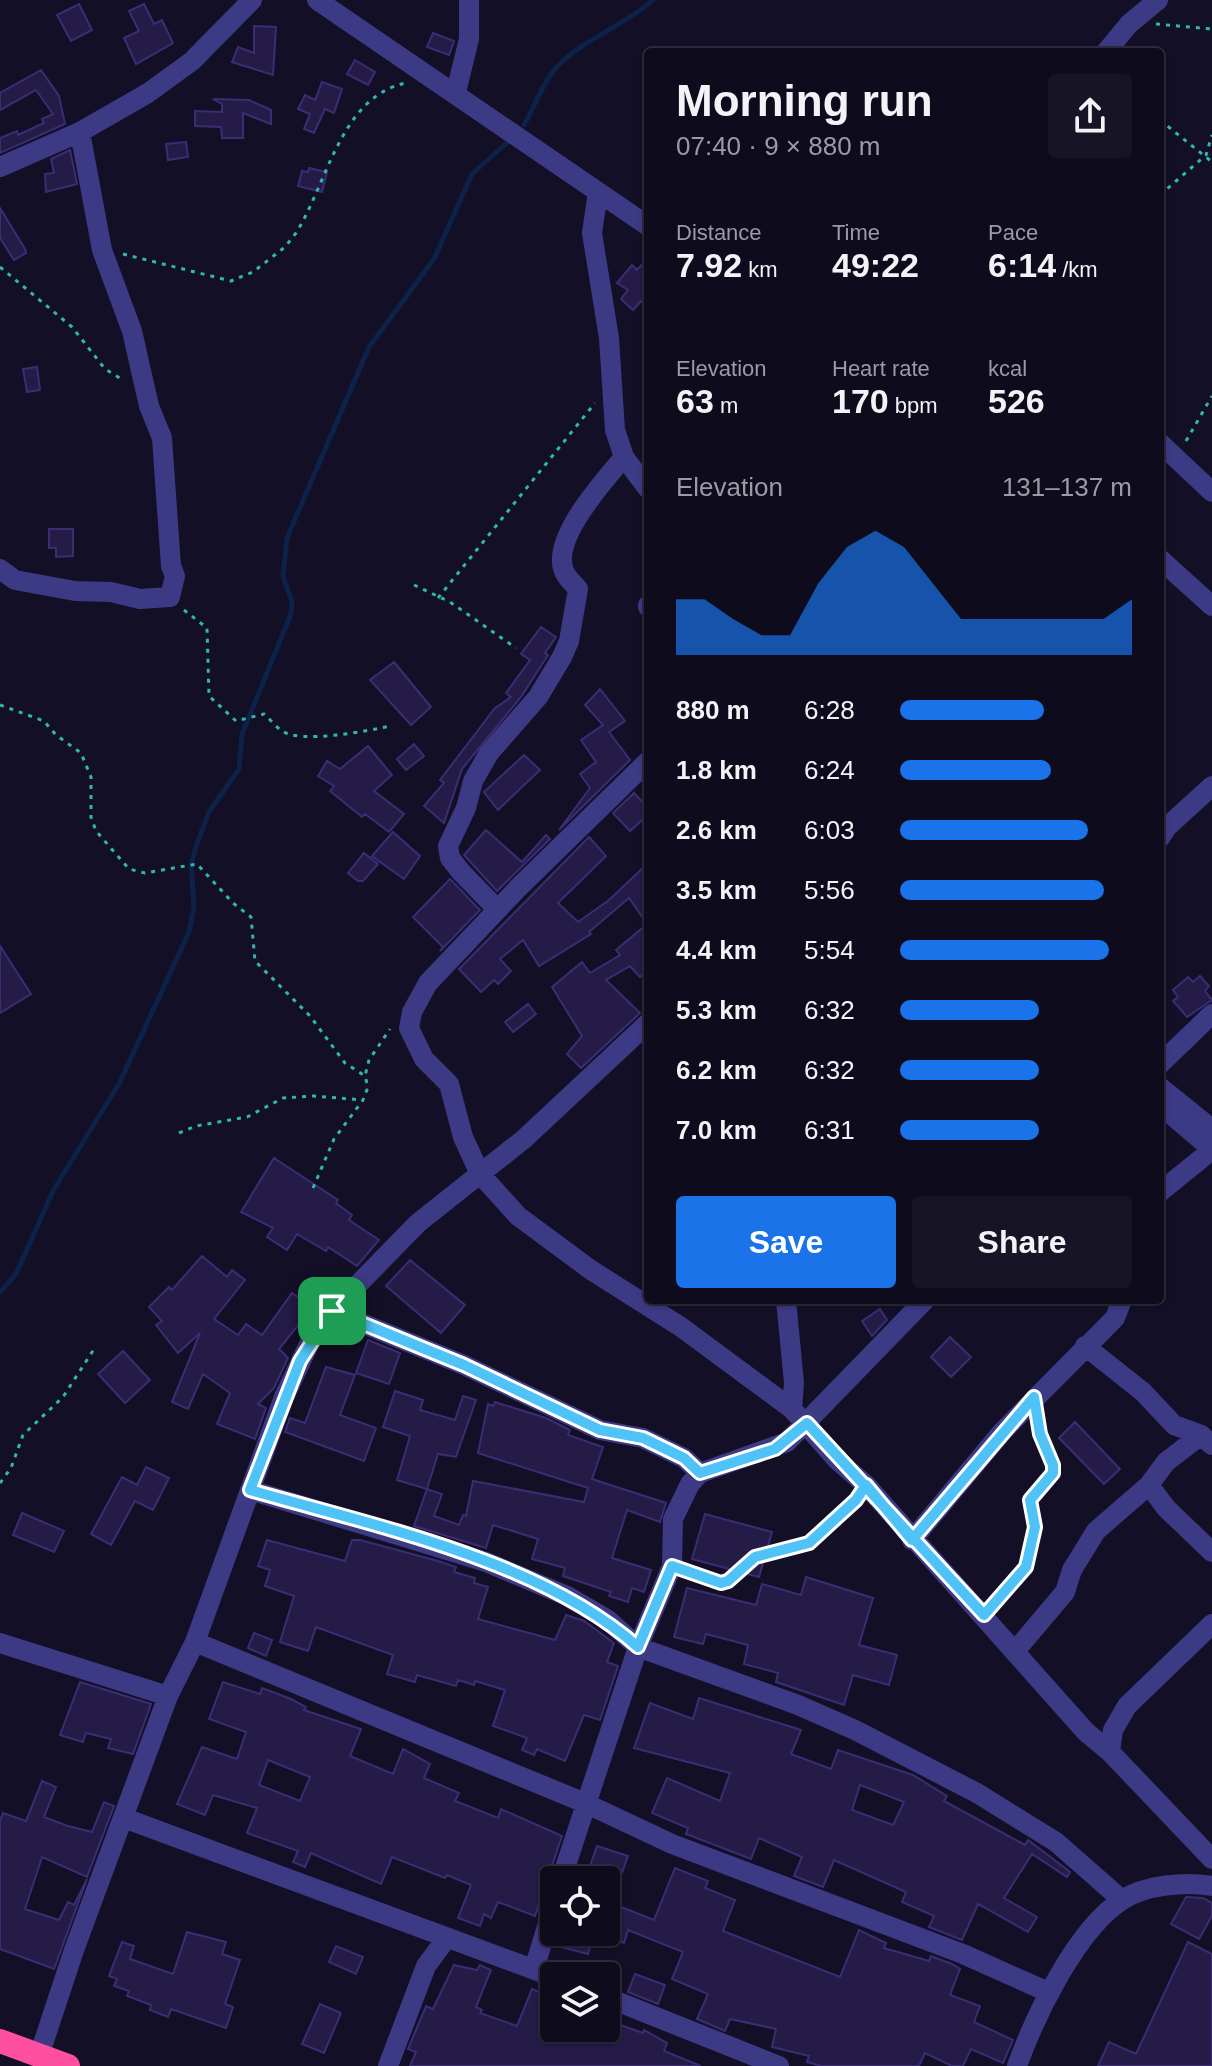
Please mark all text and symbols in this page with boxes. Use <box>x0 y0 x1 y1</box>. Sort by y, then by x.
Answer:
button: share <box>1048 74 1132 158</box>
text: Morning run <box>676 76 933 125</box>
text: 07:40 · 9 × 880 m <box>676 131 881 161</box>
text: Distance <box>676 220 762 245</box>
text: Time <box>832 220 880 245</box>
text: Pace <box>988 220 1038 245</box>
text: 7.92 <box>676 246 742 284</box>
text: 49:22 <box>832 246 919 284</box>
text: 6:14 <box>988 246 1056 284</box>
text: km <box>742 257 778 282</box>
text: /km <box>1056 257 1098 282</box>
text: Elevation <box>676 356 767 381</box>
text: Heart rate <box>832 356 930 381</box>
text: kcal <box>988 356 1027 381</box>
text: 63 <box>676 382 714 420</box>
text: 170 <box>832 382 889 420</box>
text: 526 <box>988 382 1045 420</box>
text: m <box>714 393 738 418</box>
text: bpm <box>889 393 938 418</box>
text: Elevation <box>676 472 783 502</box>
text: 131–137 m <box>1002 472 1132 502</box>
text: 880 m <box>676 695 750 725</box>
text: 6:28 <box>804 695 855 725</box>
text: 1.8 km <box>676 755 757 785</box>
text: 6:24 <box>804 755 855 785</box>
text: 2.6 km <box>676 815 757 845</box>
text: 6:03 <box>804 815 855 845</box>
text: 3.5 km <box>676 875 757 905</box>
text: 5:56 <box>804 875 855 905</box>
text: 4.4 km <box>676 935 757 965</box>
text: 5:54 <box>804 935 855 965</box>
text: 5.3 km <box>676 995 757 1025</box>
text: 6:32 <box>804 995 855 1025</box>
text: 6.2 km <box>676 1055 757 1085</box>
text: 6:32 <box>804 1055 855 1085</box>
text: 7.0 km <box>676 1115 757 1145</box>
text: 6:31 <box>804 1115 855 1145</box>
button: Save <box>676 1196 896 1288</box>
button: Share <box>912 1196 1132 1288</box>
pin <box>298 1277 366 1345</box>
icon: arrive <box>310 1289 354 1333</box>
map controls <box>540 1866 620 2042</box>
button: locate <box>540 1866 620 1946</box>
button: layers <box>540 1962 620 2042</box>

